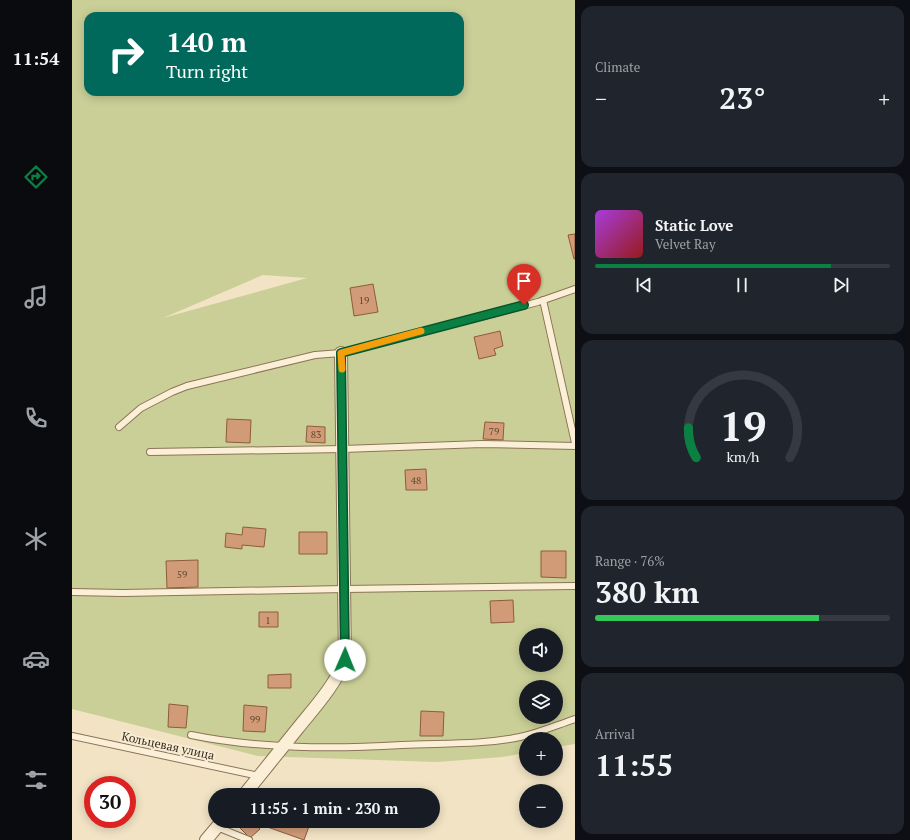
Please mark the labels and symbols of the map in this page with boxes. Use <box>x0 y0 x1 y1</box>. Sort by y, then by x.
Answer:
pin <box>507 264 541 305</box>
house number: 19 <box>359 294 369 307</box>
house number: 79 <box>489 425 499 438</box>
house number: 83 <box>311 428 321 441</box>
house number: 48 <box>411 474 421 487</box>
house number: 59 <box>177 568 187 581</box>
house number: 1 <box>265 614 271 627</box>
position arrow <box>324 639 366 681</box>
house number: 99 <box>250 713 260 726</box>
street label: Кольцевая улица <box>120 728 216 763</box>
speed limit sign: 30 <box>84 776 136 828</box>

